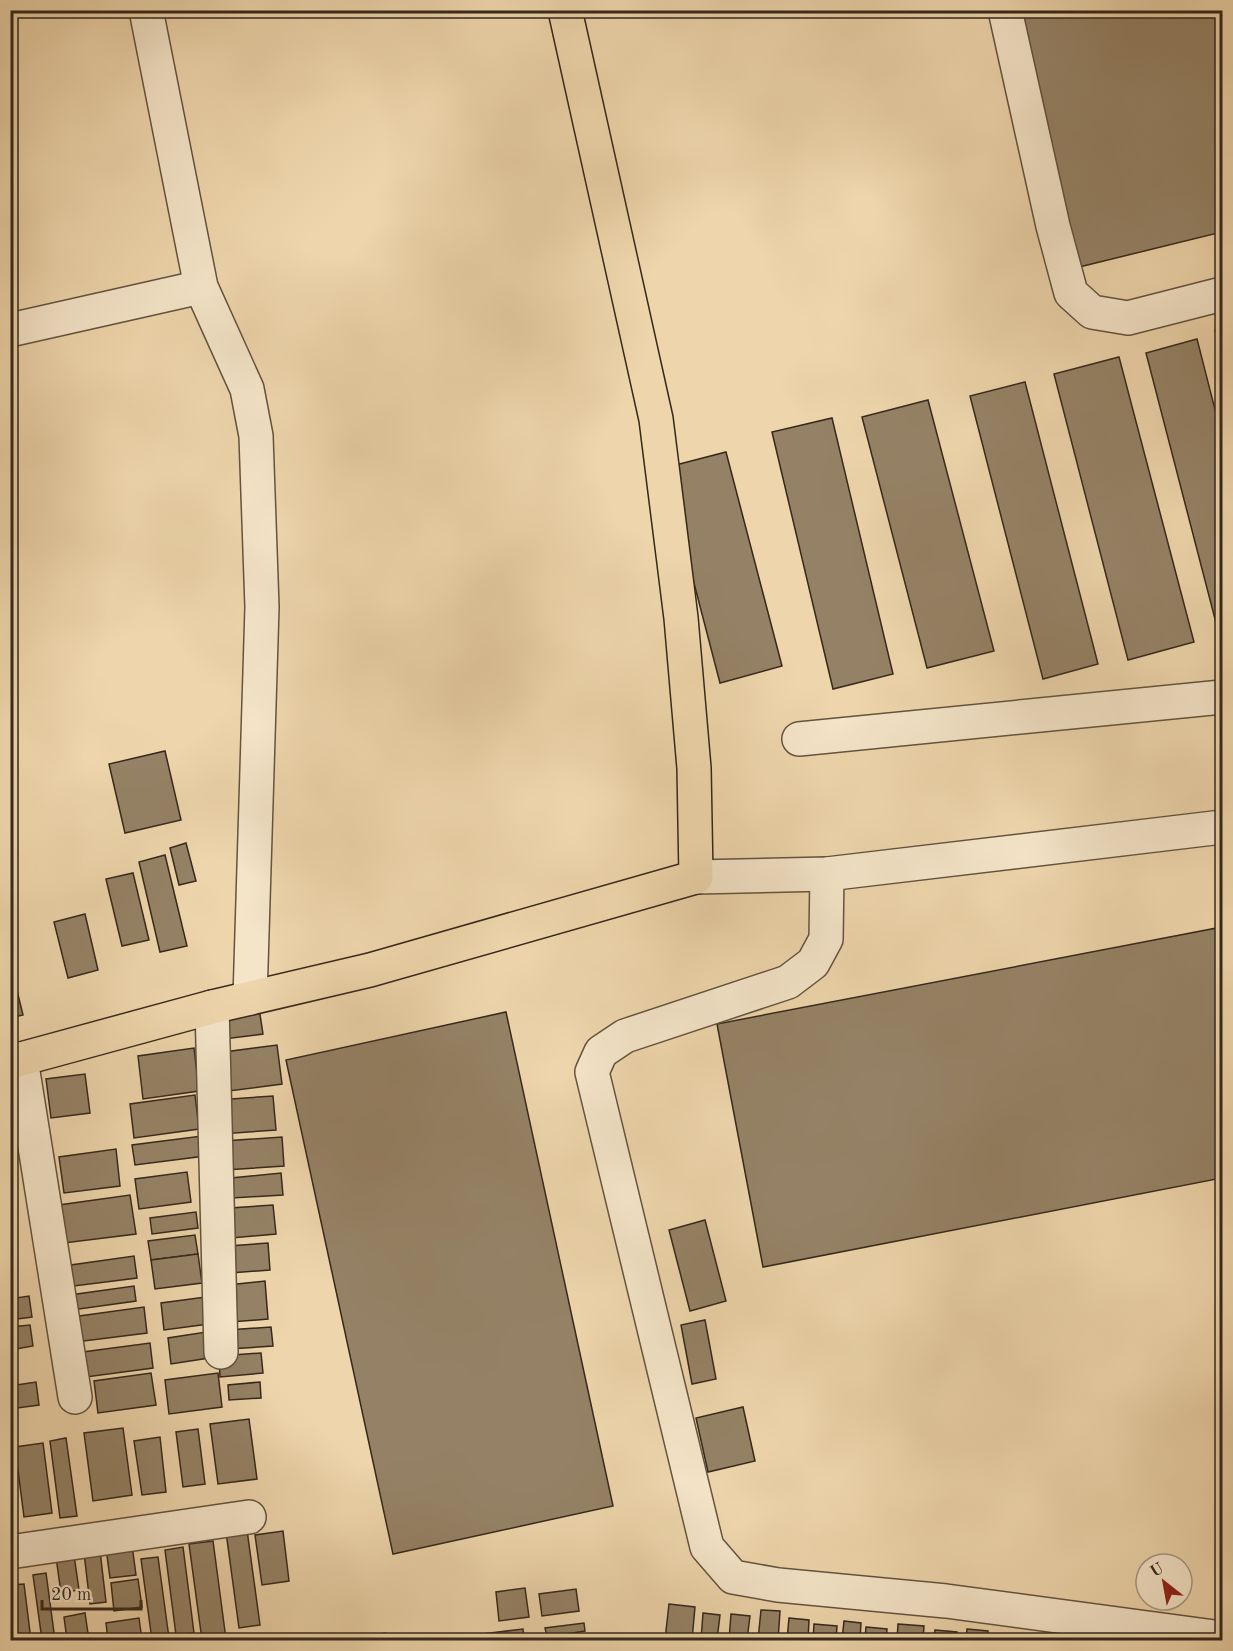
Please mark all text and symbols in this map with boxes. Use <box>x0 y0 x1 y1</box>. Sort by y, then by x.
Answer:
north arrow <box>1134 1552 1194 1612</box>
text: U <box>1148 1561 1167 1581</box>
scale bar <box>42 1573 141 1611</box>
text: 20 m <box>51 1586 91 1604</box>

